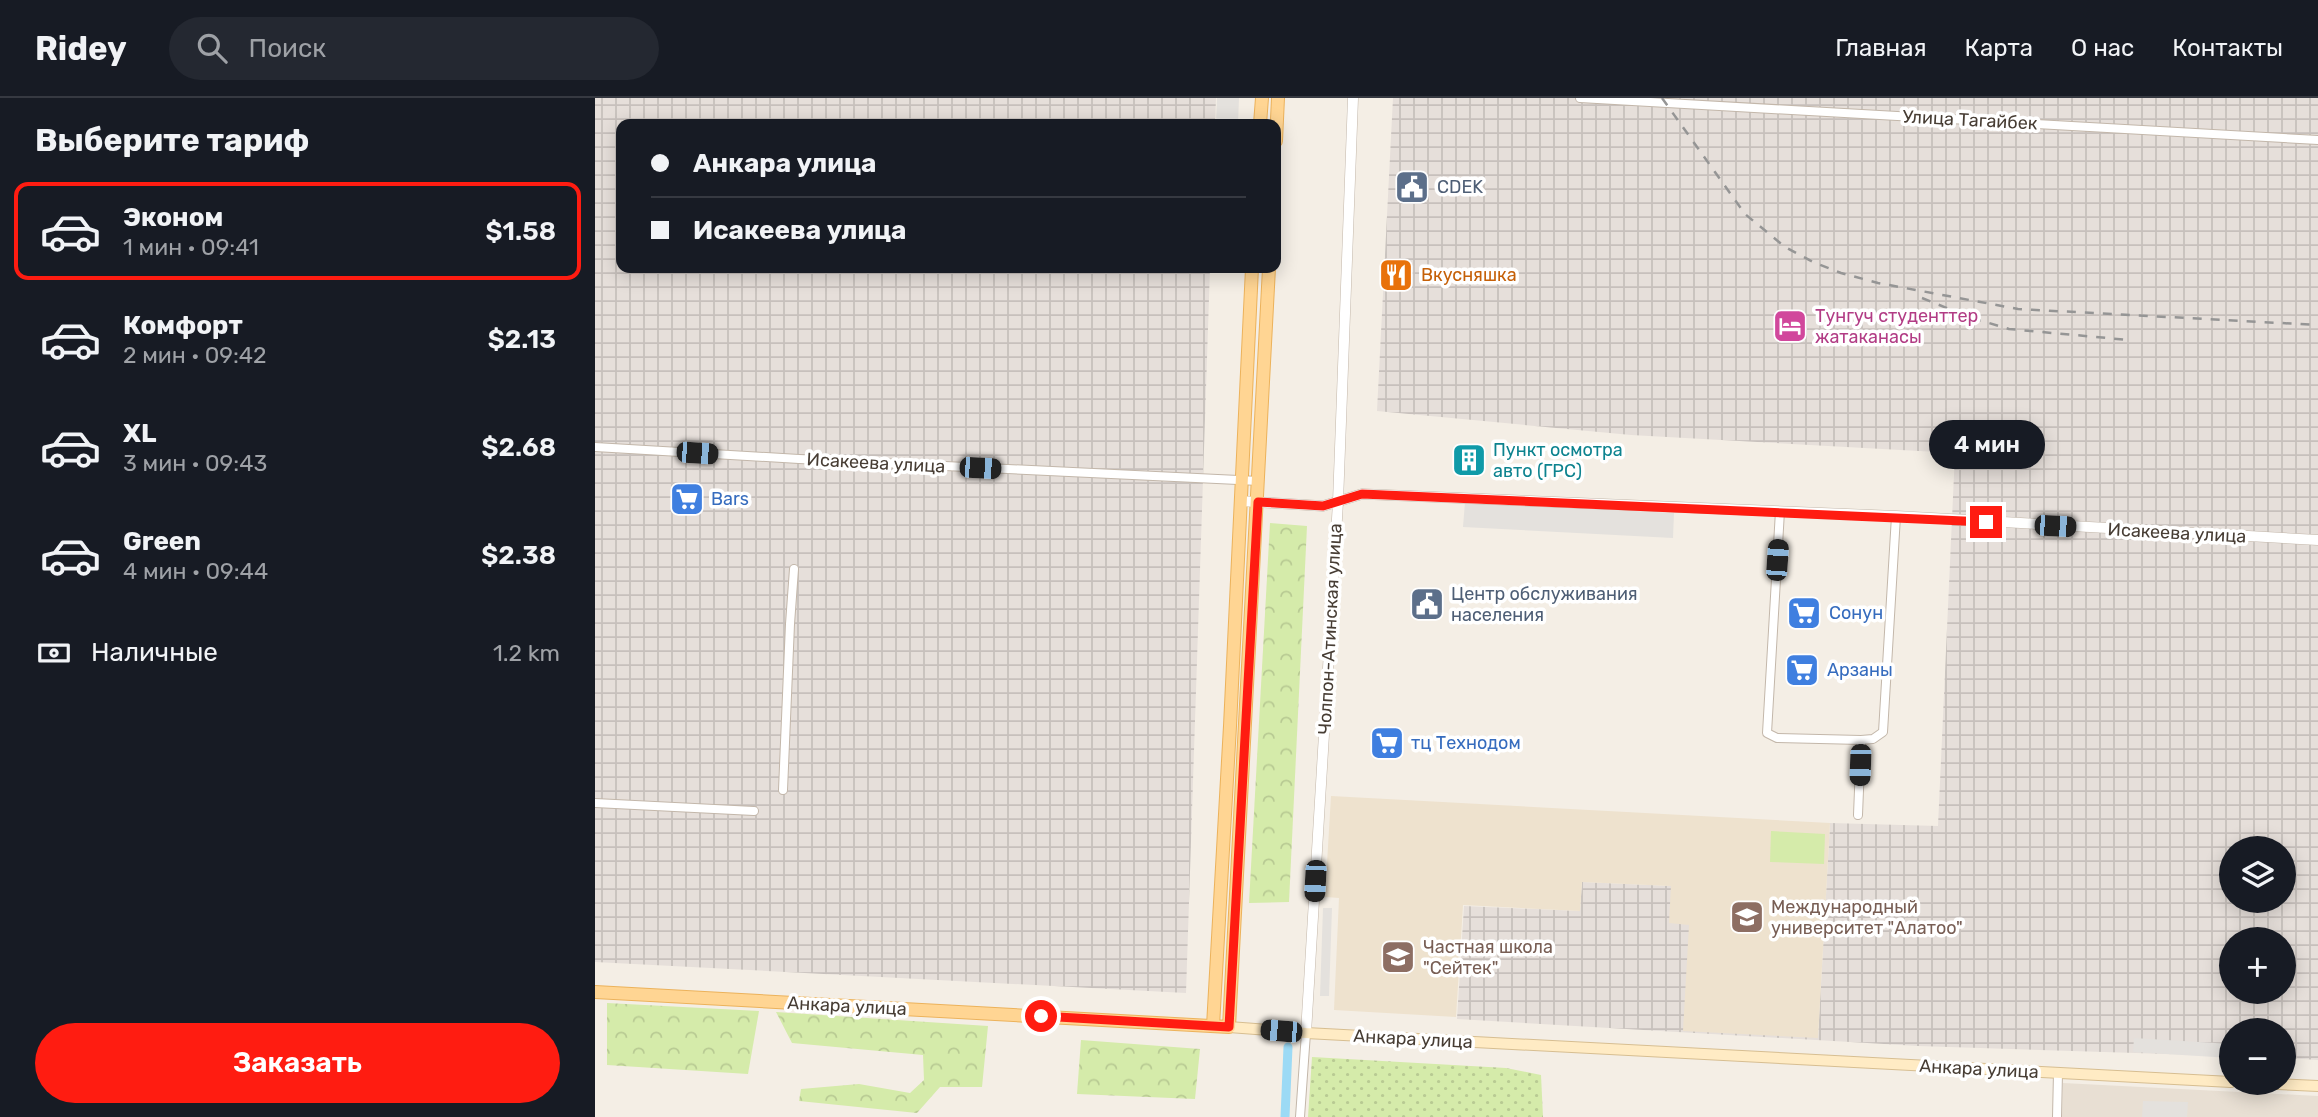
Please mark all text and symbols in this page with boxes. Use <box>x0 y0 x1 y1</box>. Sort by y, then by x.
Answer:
search box <box>169 17 659 80</box>
text: Ridey <box>35 29 127 68</box>
icon: search <box>193 29 231 67</box>
text: Поиск <box>249 33 326 64</box>
text: Главная <box>1835 34 1927 62</box>
text: Карта <box>1965 34 2033 62</box>
text: О нас <box>2071 34 2134 62</box>
text: Контакты <box>2172 34 2283 62</box>
street label: Улица Тагайбек <box>1902 105 2038 135</box>
text: Выберите тариф <box>35 121 309 159</box>
text: Анкара улица <box>693 148 876 179</box>
public building icon: CDEK <box>1393 168 1431 206</box>
place label: CDEK <box>1437 176 1483 198</box>
icon: car <box>39 200 102 263</box>
text: Эконом <box>123 202 223 233</box>
text: Исакеева улица <box>693 215 906 246</box>
text: $1.58 <box>486 216 556 247</box>
text: 1 мин · 09:41 <box>123 233 259 261</box>
restaurant icon: Вкусняшка <box>1377 256 1415 294</box>
place label: Вкусняшка <box>1421 264 1517 286</box>
place label: Тунгуч студенттер жатаканасы <box>1815 305 1978 348</box>
hotel icon: Тунгуч студенттер жатаканасы <box>1771 307 1809 345</box>
icon: car <box>39 308 102 371</box>
text: Комфорт <box>123 310 243 341</box>
text: $2.13 <box>488 324 556 355</box>
text: 2 мин · 09:42 <box>123 341 267 369</box>
icon: car <box>39 416 102 479</box>
text: XL <box>123 418 156 449</box>
callout: 4 мин <box>1928 420 2044 470</box>
text: 4 мин <box>1954 430 2020 458</box>
text: $2.68 <box>482 432 556 463</box>
place label: Пункт осмотра авто (ГРС) <box>1493 439 1623 482</box>
car <box>676 441 719 465</box>
building icon: Пункт осмотра авто (ГРС) <box>1450 441 1488 479</box>
street label: Исакеева улица <box>806 448 946 478</box>
text: 3 мин · 09:43 <box>123 449 267 477</box>
car <box>959 456 1002 480</box>
supermarket icon: Bars <box>668 480 706 518</box>
place label: Bars <box>711 488 749 510</box>
route end <box>1970 506 2002 538</box>
car <box>2034 514 2077 538</box>
street label: Исакеева улица <box>2107 518 2247 548</box>
street label: Чолпон-Атинская улица <box>1313 523 1347 735</box>
icon: car <box>39 524 102 587</box>
text: Green <box>123 526 201 557</box>
car <box>1766 538 1789 582</box>
text: $2.38 <box>481 540 556 571</box>
text: 4 мин · 09:44 <box>123 557 268 585</box>
place label: Центр обслуживания населения <box>1451 583 1638 626</box>
public building icon: Центр обслуживания населения <box>1408 585 1446 623</box>
supermarket icon: Сонун <box>1785 594 1823 632</box>
place label: Сонун <box>1829 602 1883 624</box>
icon: cash <box>35 634 73 672</box>
text: Наличные <box>91 637 218 668</box>
text: 1.2 km <box>493 639 560 667</box>
supermarket icon: Арзаны <box>1783 651 1821 689</box>
place label: Арзаны <box>1827 659 1893 681</box>
supermarket icon: тц Технодом <box>1368 724 1406 762</box>
place label: тц Технодом <box>1411 732 1521 754</box>
car <box>1849 744 1872 786</box>
map controls <box>2219 836 2296 1095</box>
button: layers <box>2219 836 2296 913</box>
car <box>1304 859 1327 903</box>
place label: Международный университет "Алатоо" <box>1771 896 1963 939</box>
school or university icon: Международный университет "Алатоо" <box>1728 898 1766 936</box>
button: + <box>2219 927 2296 1004</box>
place label: Частная школа "Сейтек" <box>1423 936 1553 979</box>
school or university icon: Частная школа "Сейтек" <box>1379 938 1417 976</box>
street label: Анкара улица <box>787 992 907 1020</box>
route start <box>1025 1000 1057 1032</box>
button: − <box>2219 1018 2296 1095</box>
car <box>1260 1019 1303 1043</box>
button: Заказать <box>35 1023 560 1103</box>
street label: Анкара улица <box>1353 1025 1473 1053</box>
street label: Анкара улица <box>1919 1055 2039 1083</box>

